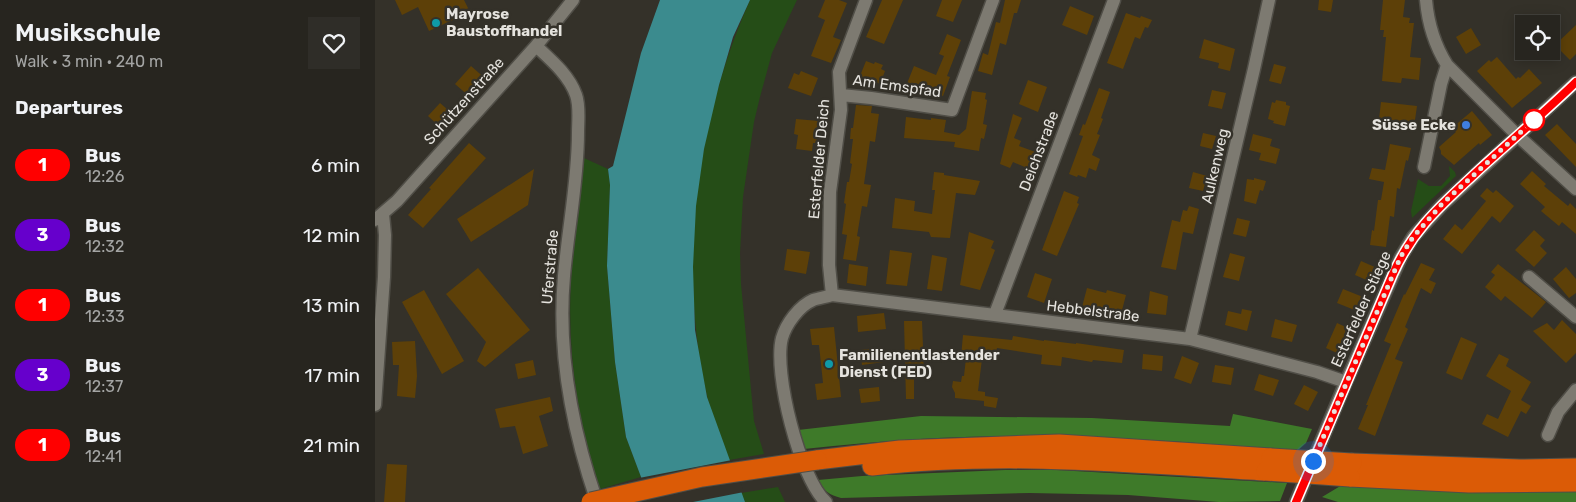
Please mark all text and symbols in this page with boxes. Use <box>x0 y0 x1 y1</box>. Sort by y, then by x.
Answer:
place label: Mayrose Baustoffhandel <box>446 5 562 40</box>
map controls <box>1515 15 1560 60</box>
button: locate <box>1515 15 1560 60</box>
button: heart <box>308 17 360 69</box>
marker: Mayrose Baustoffhandel <box>430 17 442 29</box>
text: Musikschule <box>15 19 161 47</box>
text: Walk · 3 min · 240 m <box>15 52 163 71</box>
street label: Schützenstraße <box>420 54 508 148</box>
street label: Am Emspfad <box>852 71 942 101</box>
text: Departures <box>15 96 123 119</box>
street label: Esterfelder Deich <box>805 98 833 220</box>
street label: Deichstraße <box>1015 108 1063 194</box>
unlabelled marker <box>1523 109 1545 131</box>
place label: Süsse Ecke <box>1372 116 1456 134</box>
marker: Süsse Ecke <box>1460 119 1472 131</box>
street label: Aulkenweg <box>1198 127 1232 205</box>
text: Bus <box>85 144 121 167</box>
text: 1 <box>38 154 47 176</box>
text: 6 min <box>311 154 360 177</box>
text: 12:26 <box>85 167 124 186</box>
text: Bus <box>85 214 121 237</box>
text: 3 <box>37 224 48 246</box>
text: 12 min <box>303 224 360 247</box>
street label: Uferstraße <box>538 229 562 305</box>
text: 12:32 <box>85 237 124 256</box>
street label: Esterfelder Stiege <box>1327 248 1395 370</box>
text: Bus <box>85 284 121 307</box>
text: 1 <box>38 294 47 316</box>
text: 13 min <box>303 294 360 317</box>
street label: Hebbelstraße <box>1045 296 1141 326</box>
text: 12:33 <box>85 307 125 326</box>
place label: Familienentlastender Dienst (FED) <box>839 346 1000 381</box>
text: Bus <box>85 354 121 377</box>
marker: Familienentlastender Dienst (FED) <box>823 358 835 370</box>
text: 3 <box>37 364 48 386</box>
text: 17 min <box>304 364 360 387</box>
text: 12:37 <box>85 377 123 396</box>
text: Bus <box>85 424 121 447</box>
text: 1 <box>38 434 47 456</box>
text: 21 min <box>303 434 360 457</box>
text: 12:41 <box>85 447 122 466</box>
your location <box>1301 449 1326 474</box>

